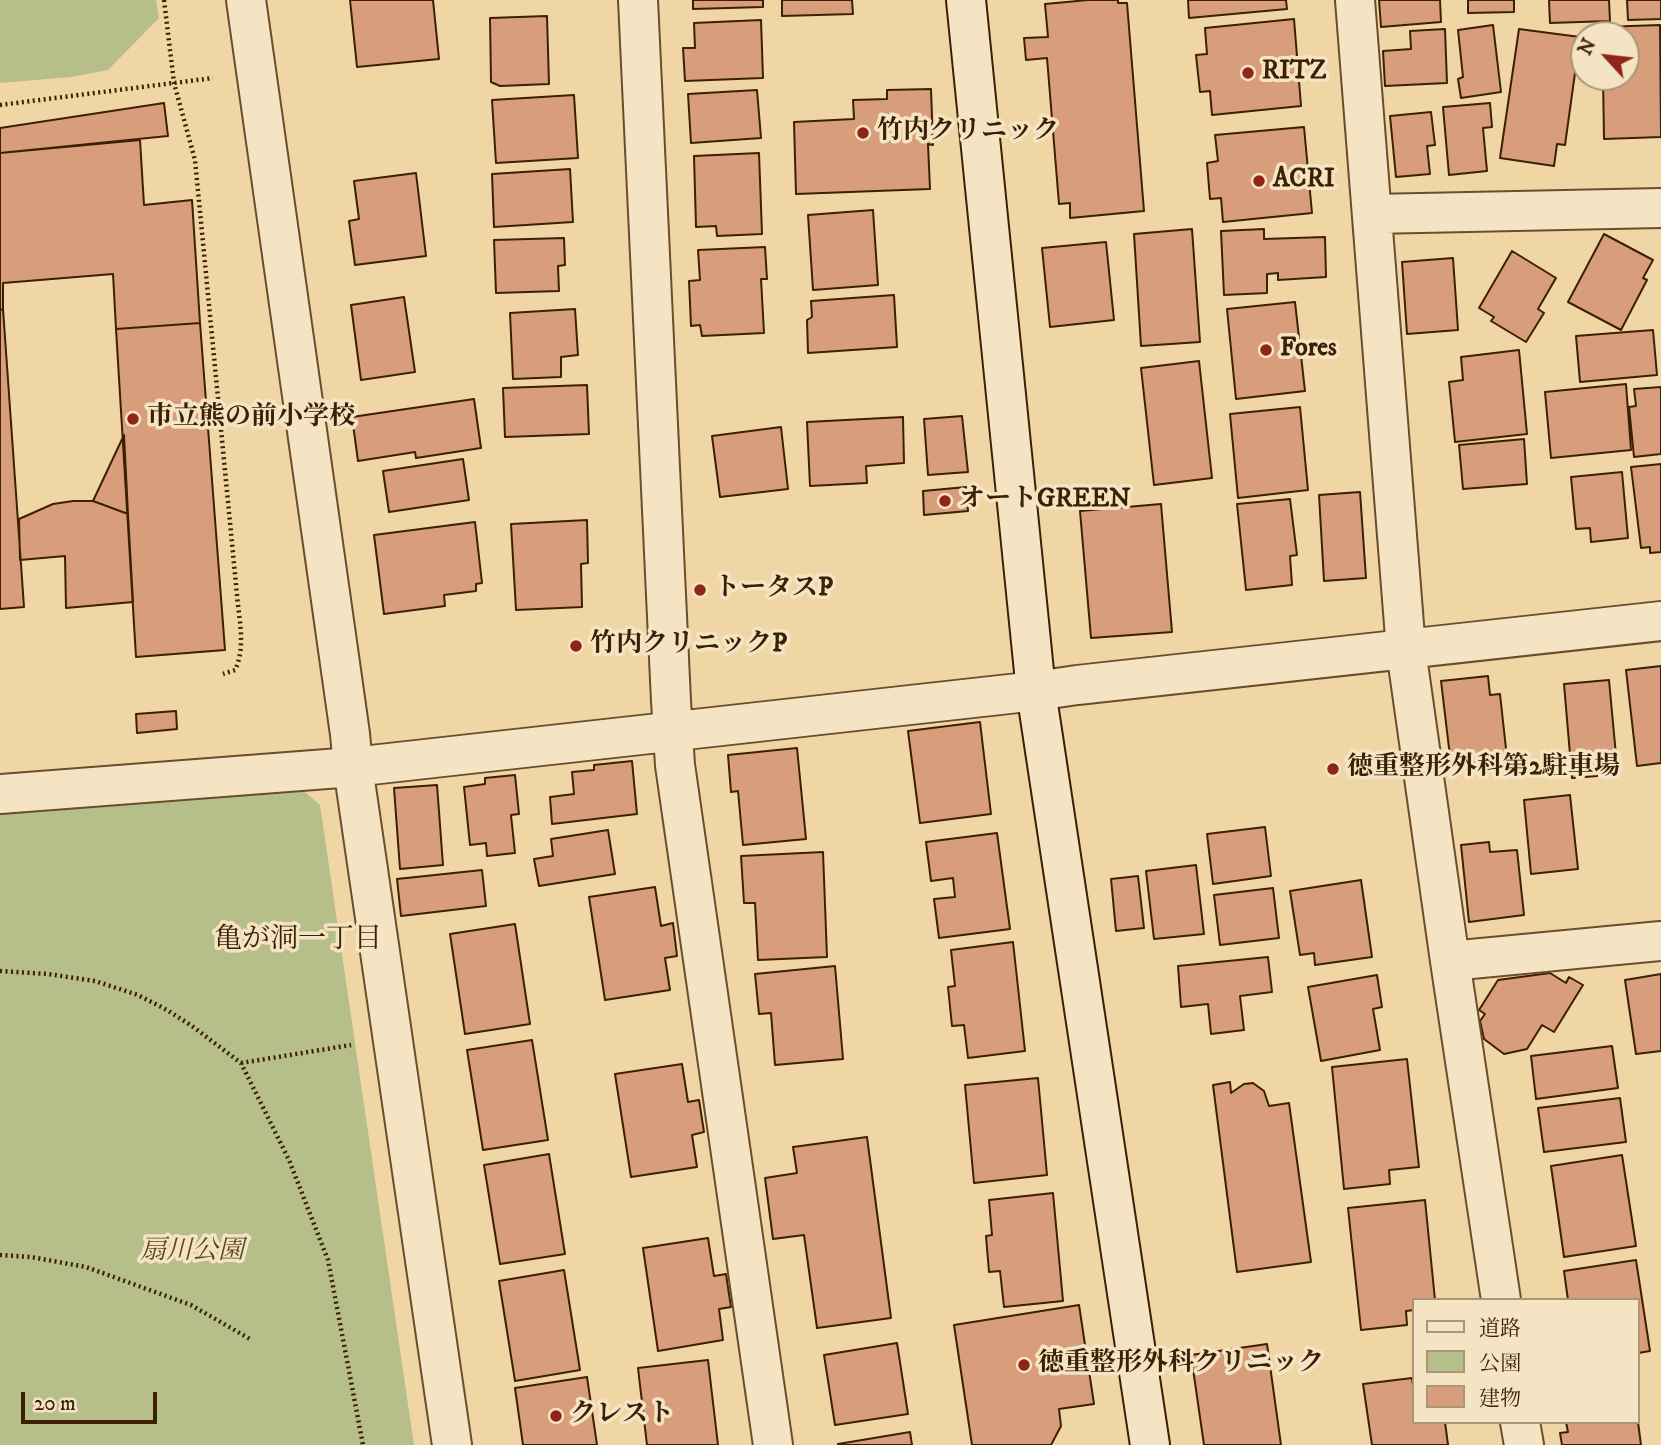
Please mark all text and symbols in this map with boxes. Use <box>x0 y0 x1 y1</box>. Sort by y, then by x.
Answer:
north arrow <box>1570 21 1640 91</box>
text: N <box>1574 35 1601 59</box>
place label: RITZ <box>1262 57 1326 89</box>
marker: RITZ <box>1240 65 1256 81</box>
place label: 竹内クリニック <box>877 117 1059 149</box>
marker: 竹内クリニック <box>855 125 871 141</box>
place label: ACRI <box>1273 165 1335 197</box>
marker: ACRI <box>1251 173 1267 189</box>
place label: Fores <box>1280 334 1337 366</box>
marker: Fores <box>1258 342 1274 358</box>
place label: 市立熊の前小学校 <box>147 403 355 435</box>
marker: 市立熊の前小学校 <box>125 411 141 427</box>
place label: オートGREEN <box>959 485 1131 517</box>
marker: オートGREEN <box>937 493 953 509</box>
place label: トータスP <box>714 574 833 606</box>
marker: トータスP <box>692 582 708 598</box>
place label: 竹内クリニックP <box>590 630 787 662</box>
marker: 竹内クリニックP <box>568 638 584 654</box>
place label: 徳重整形外科第2駐車場 <box>1347 753 1620 785</box>
marker: 徳重整形外科第2駐車場 <box>1325 761 1341 777</box>
district label: 亀が洞一丁目 <box>214 924 382 958</box>
park label: 扇川公園 <box>140 1237 244 1269</box>
legend <box>1412 1298 1640 1424</box>
text: 道路 <box>1479 1316 1521 1342</box>
place label: 徳重整形外科クリニック <box>1038 1349 1324 1381</box>
text: 公園 <box>1479 1351 1521 1377</box>
marker: 徳重整形外科クリニック <box>1016 1357 1032 1373</box>
scale bar <box>24 1378 161 1422</box>
text: 建物 <box>1479 1386 1521 1412</box>
text: 20 m <box>34 1391 76 1417</box>
place label: クレスト <box>570 1400 674 1432</box>
marker: クレスト <box>548 1408 564 1424</box>

